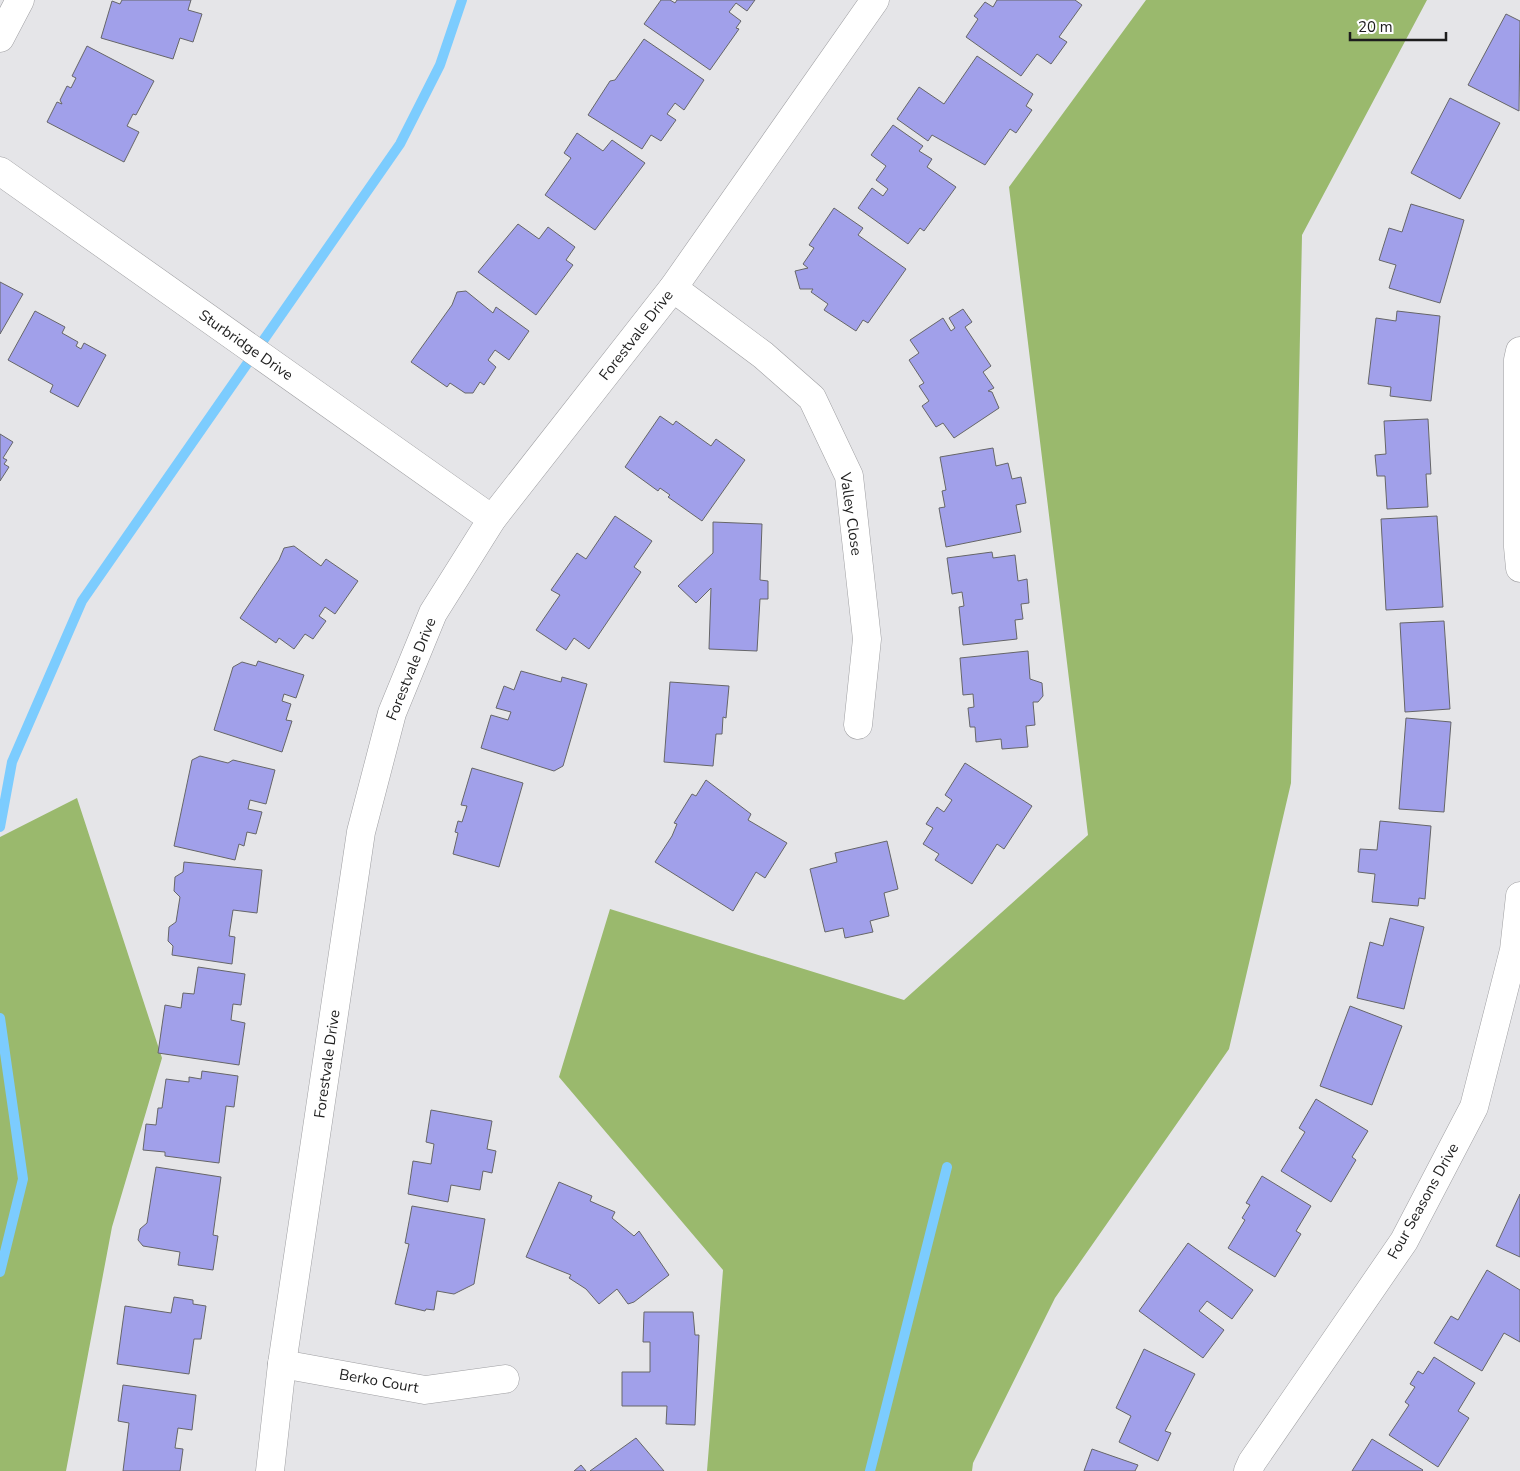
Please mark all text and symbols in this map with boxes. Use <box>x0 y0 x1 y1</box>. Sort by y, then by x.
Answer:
scale bar <box>1350 10 1446 42</box>
text: 20 m <box>1358 17 1393 37</box>
street label: Forestvale Drive <box>594 286 678 384</box>
street label: Sturbridge Drive <box>195 305 297 385</box>
street label: Valley Close <box>835 470 867 557</box>
street label: Forestvale Drive <box>381 615 441 723</box>
street label: Forestvale Drive <box>309 1008 345 1120</box>
street label: Four Seasons Drive <box>1383 1139 1463 1263</box>
street label: Berko Court <box>338 1364 421 1398</box>

